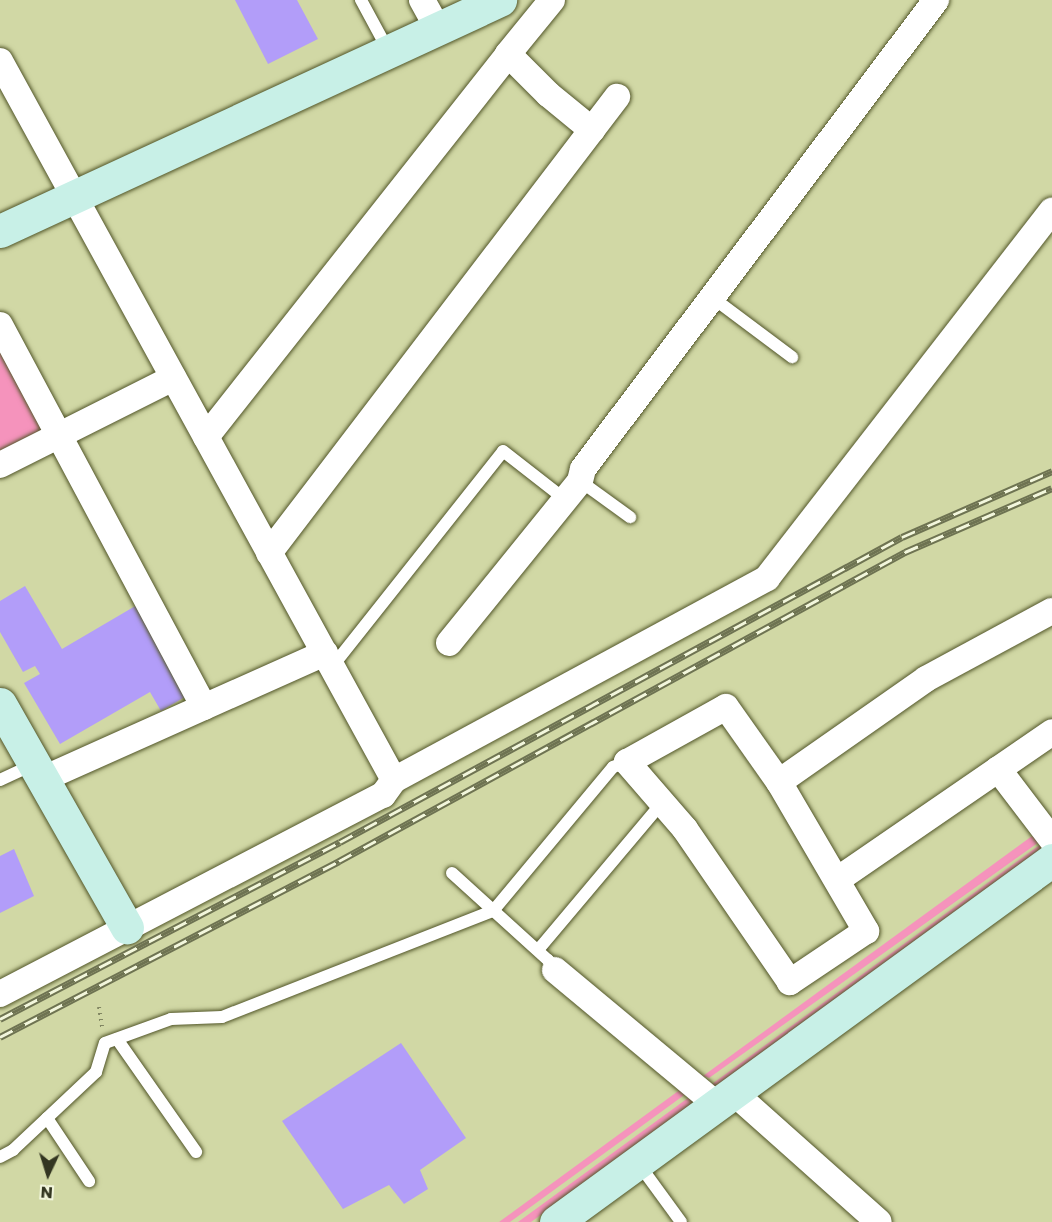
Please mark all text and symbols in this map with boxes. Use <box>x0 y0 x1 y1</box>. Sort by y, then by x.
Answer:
north arrow <box>18 1144 78 1204</box>
text: N <box>40 1181 54 1204</box>

